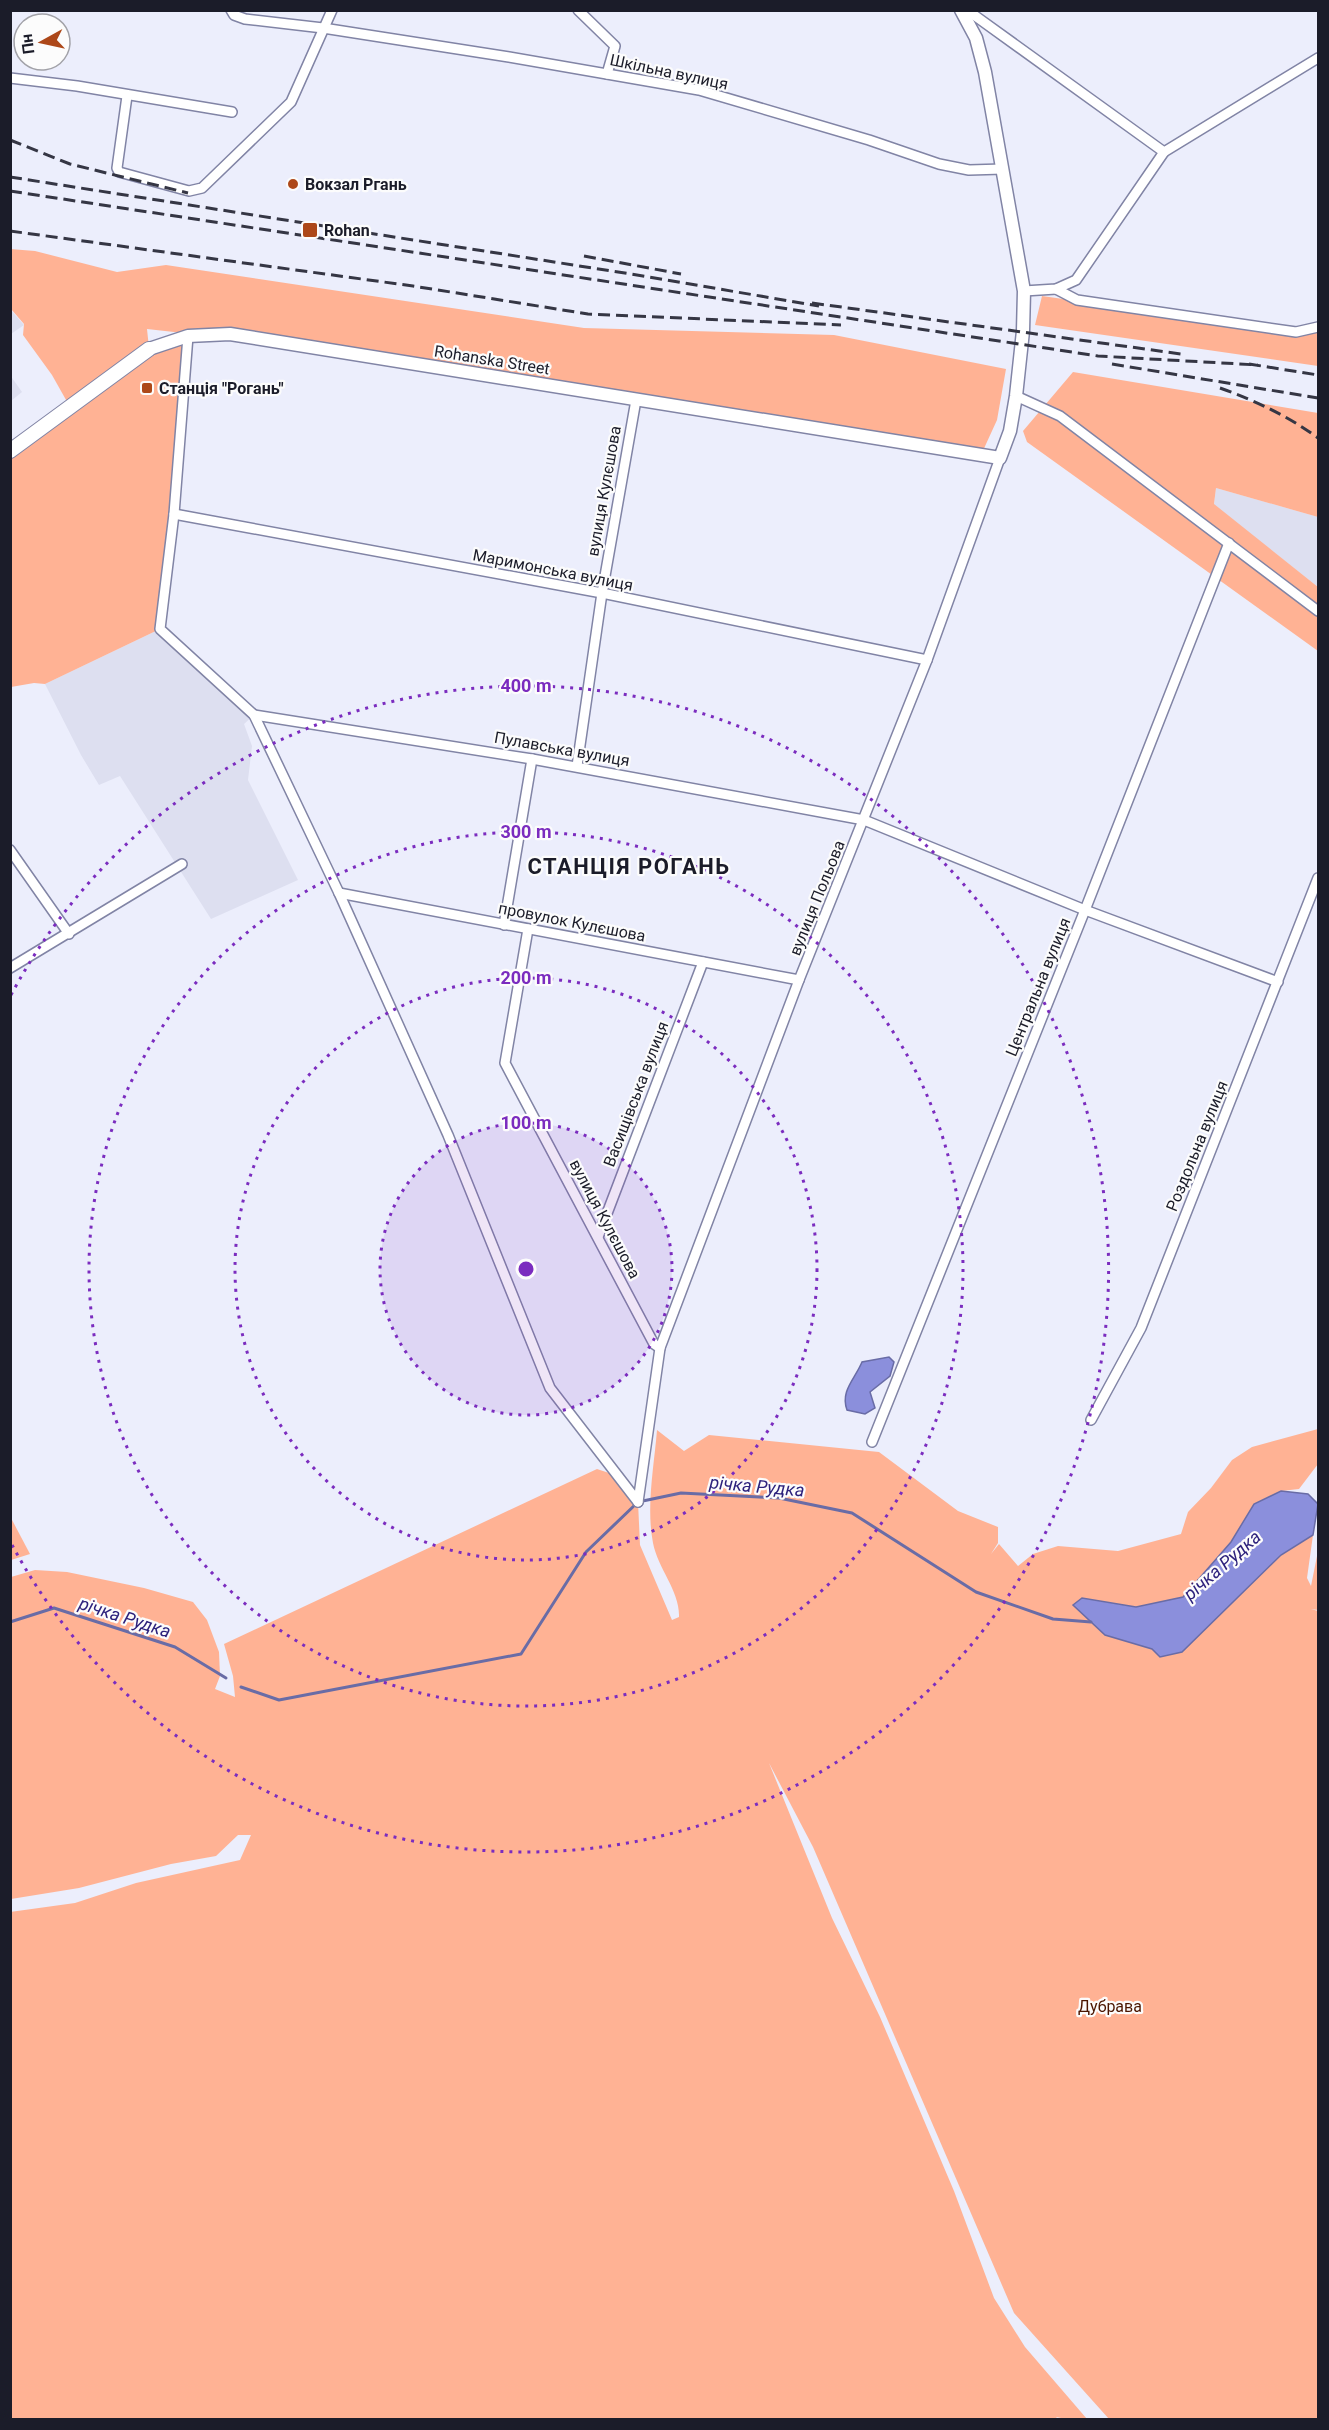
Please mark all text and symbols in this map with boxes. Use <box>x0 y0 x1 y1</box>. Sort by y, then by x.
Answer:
north arrow <box>12 12 72 72</box>
text: Пн <box>17 33 38 55</box>
street label: Шкільна вулиця <box>608 50 730 94</box>
place label: Вокзал Ргань <box>305 175 407 194</box>
marker: Вокзал Ргань <box>286 177 300 191</box>
marker: Rohan <box>301 221 319 239</box>
place label: Rohan <box>324 221 370 240</box>
street label: Rohanska Street <box>433 341 551 379</box>
place label: Станція "Рогань" <box>159 379 284 398</box>
marker: Станція "Рогань" <box>140 381 154 395</box>
street label: вулиця Кулєшова <box>583 424 625 558</box>
street label: Маримонська вулиця <box>471 545 635 595</box>
text: 400 m <box>500 675 552 696</box>
street label: Пулавська вулиця <box>493 728 631 770</box>
text: 300 m <box>500 821 552 842</box>
street label: вулиця Польова <box>785 838 849 958</box>
district label: СТАНЦІЯ РОГАНЬ <box>527 854 731 879</box>
street label: провулок Кулєшова <box>497 898 647 946</box>
street label: Центральна вулиця <box>1002 915 1074 1059</box>
text: 200 m <box>500 967 552 988</box>
street label: Васищівська вулиця <box>600 1019 672 1169</box>
street label: Роздольна вулиця <box>1162 1078 1232 1214</box>
text: 100 m <box>500 1112 552 1133</box>
street label: вулиця Кулєшова <box>566 1156 644 1282</box>
centre of rings <box>516 1259 536 1279</box>
water label: річка Рудка <box>708 1471 805 1501</box>
water label: річка Рудка <box>1178 1526 1265 1605</box>
water label: річка Рудка <box>75 1592 174 1642</box>
park label: Дубрава <box>1078 1997 1142 2016</box>

